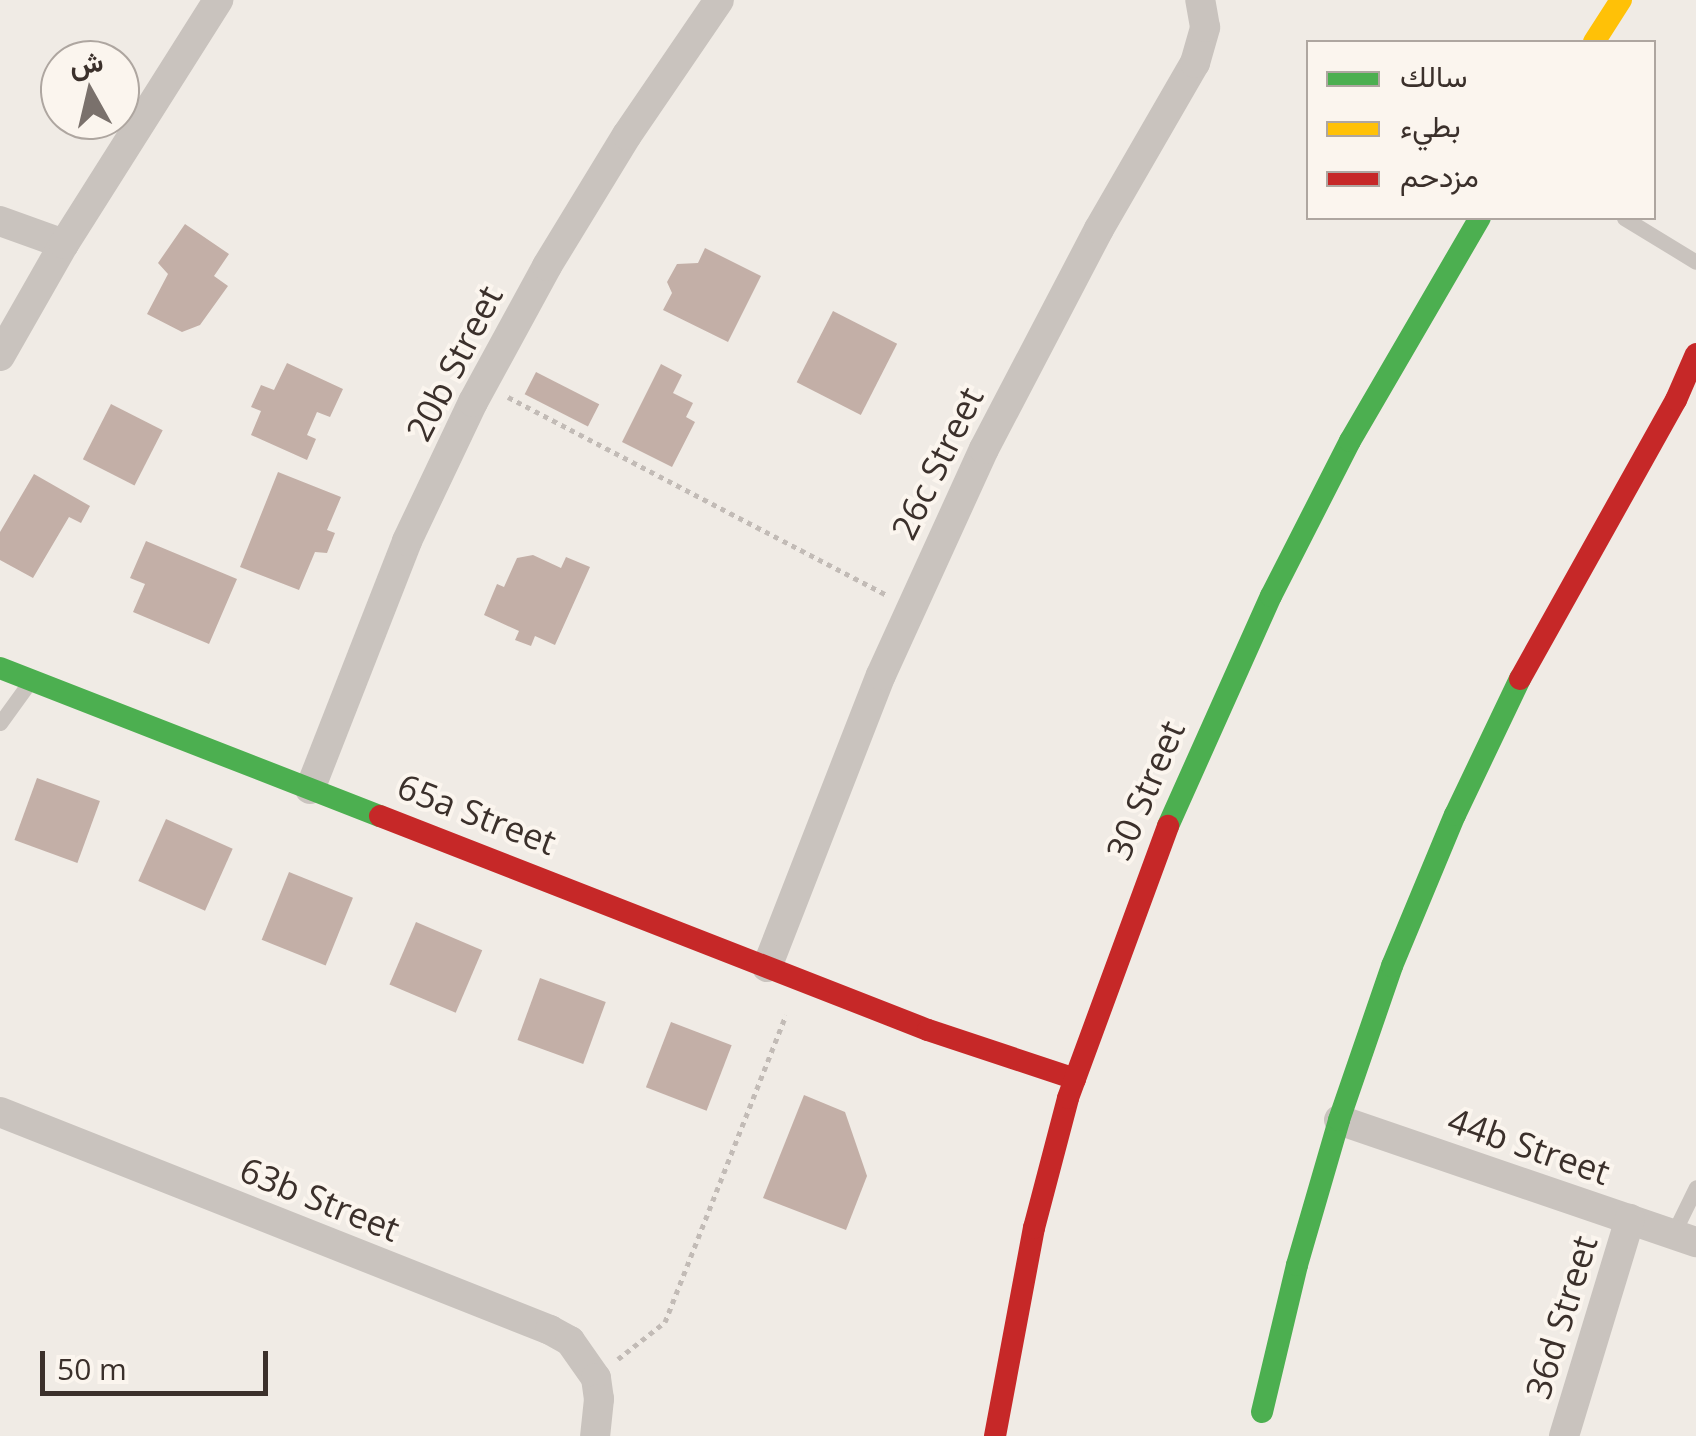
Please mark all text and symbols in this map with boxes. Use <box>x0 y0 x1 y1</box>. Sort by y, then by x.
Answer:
north arrow <box>40 40 140 140</box>
legend <box>1306 40 1656 220</box>
text: ش <box>67 41 105 83</box>
text: سالك <box>1400 55 1467 96</box>
text: بطيء <box>1400 105 1461 146</box>
text: مزدحم <box>1400 155 1479 196</box>
street label: 20b Street <box>397 278 511 448</box>
street label: 26c Street <box>882 380 992 546</box>
street label: 30 Street <box>1097 714 1193 866</box>
street label: 65a Street <box>392 765 562 863</box>
street label: 44b Street <box>1443 1099 1615 1193</box>
street label: 63b Street <box>234 1148 406 1250</box>
street label: 36d Street <box>1516 1230 1606 1404</box>
scale bar <box>45 1331 272 1393</box>
text: 50 m <box>57 1348 127 1389</box>

